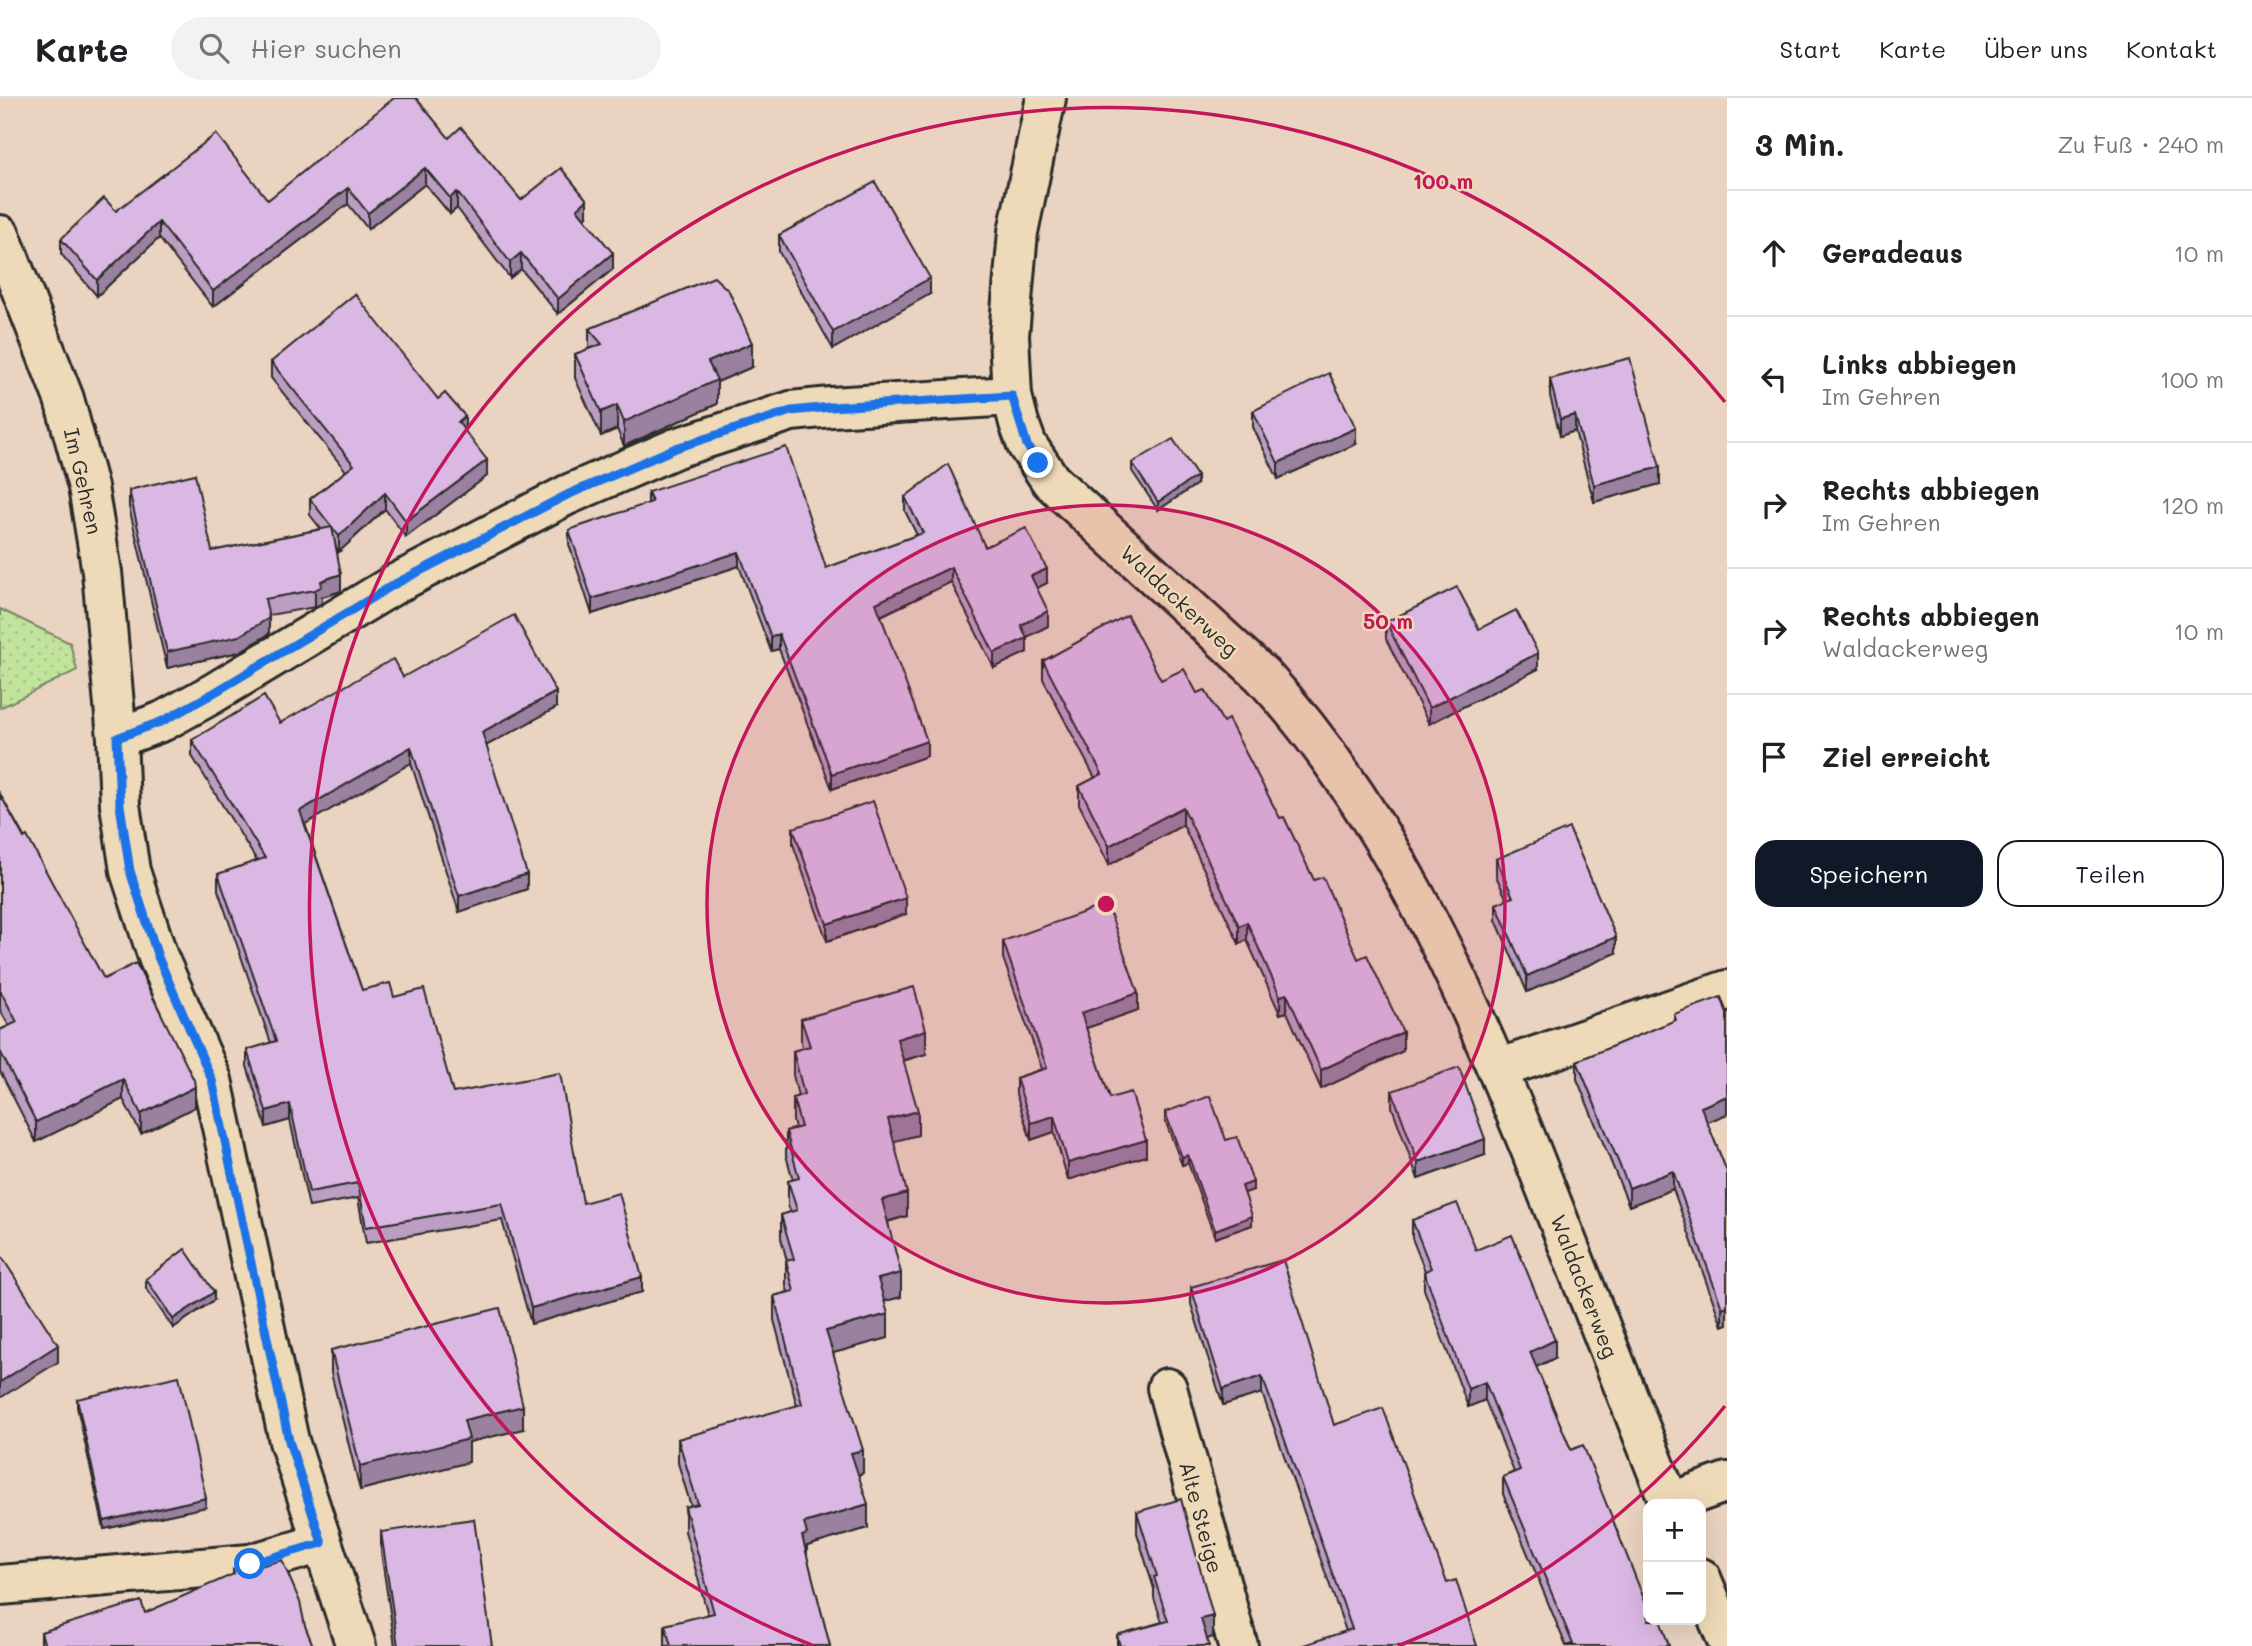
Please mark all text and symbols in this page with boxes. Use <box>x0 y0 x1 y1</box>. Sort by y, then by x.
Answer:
search box <box>171 17 661 80</box>
text: Karte <box>35 27 129 70</box>
icon: search <box>195 29 233 67</box>
text: Hier suchen <box>251 31 402 65</box>
text: Start <box>1779 33 1841 64</box>
text: Karte <box>1879 33 1946 64</box>
text: Über uns <box>1984 33 2088 64</box>
text: Kontakt <box>2126 33 2217 64</box>
text: 3 Min. <box>1755 124 1845 164</box>
text: Zu Fuß · 240 m <box>2058 129 2224 159</box>
text: 100 m <box>1413 167 1473 194</box>
icon: ahead <box>1755 234 1793 272</box>
text: Geradeaus <box>1822 236 1963 270</box>
text: 10 m <box>2174 238 2224 268</box>
text: Links abbiegen <box>1822 347 2017 381</box>
icon: left <box>1755 360 1793 398</box>
text: 100 m <box>2160 364 2224 394</box>
text: Im Gehren <box>1822 381 1941 411</box>
street label: Im Gehren <box>59 425 109 537</box>
route end <box>1022 447 1053 478</box>
text: Rechts abbiegen <box>1822 473 2039 507</box>
icon: right <box>1755 486 1793 524</box>
text: 120 m <box>2161 490 2224 520</box>
text: Im Gehren <box>1822 507 1941 537</box>
street label: Waldackerweg <box>1115 538 1245 662</box>
text: Rechts abbiegen <box>1822 599 2039 633</box>
text: 50 m <box>1363 607 1413 634</box>
icon: right <box>1755 612 1793 650</box>
text: 10 m <box>2174 616 2224 646</box>
text: Waldackerweg <box>1822 633 1988 663</box>
icon: arrive <box>1755 738 1793 776</box>
text: Ziel erreicht <box>1822 740 1990 774</box>
button: Speichern <box>1755 840 1983 907</box>
button: Teilen <box>1997 840 2224 907</box>
centre of rings <box>1094 892 1118 916</box>
street label: Waldackerweg <box>1545 1210 1625 1362</box>
street label: Alte Steige <box>1174 1458 1230 1576</box>
map controls <box>1643 1499 1706 1625</box>
button: + <box>1643 1499 1706 1562</box>
route start <box>234 1548 265 1579</box>
button: − <box>1643 1562 1706 1625</box>

